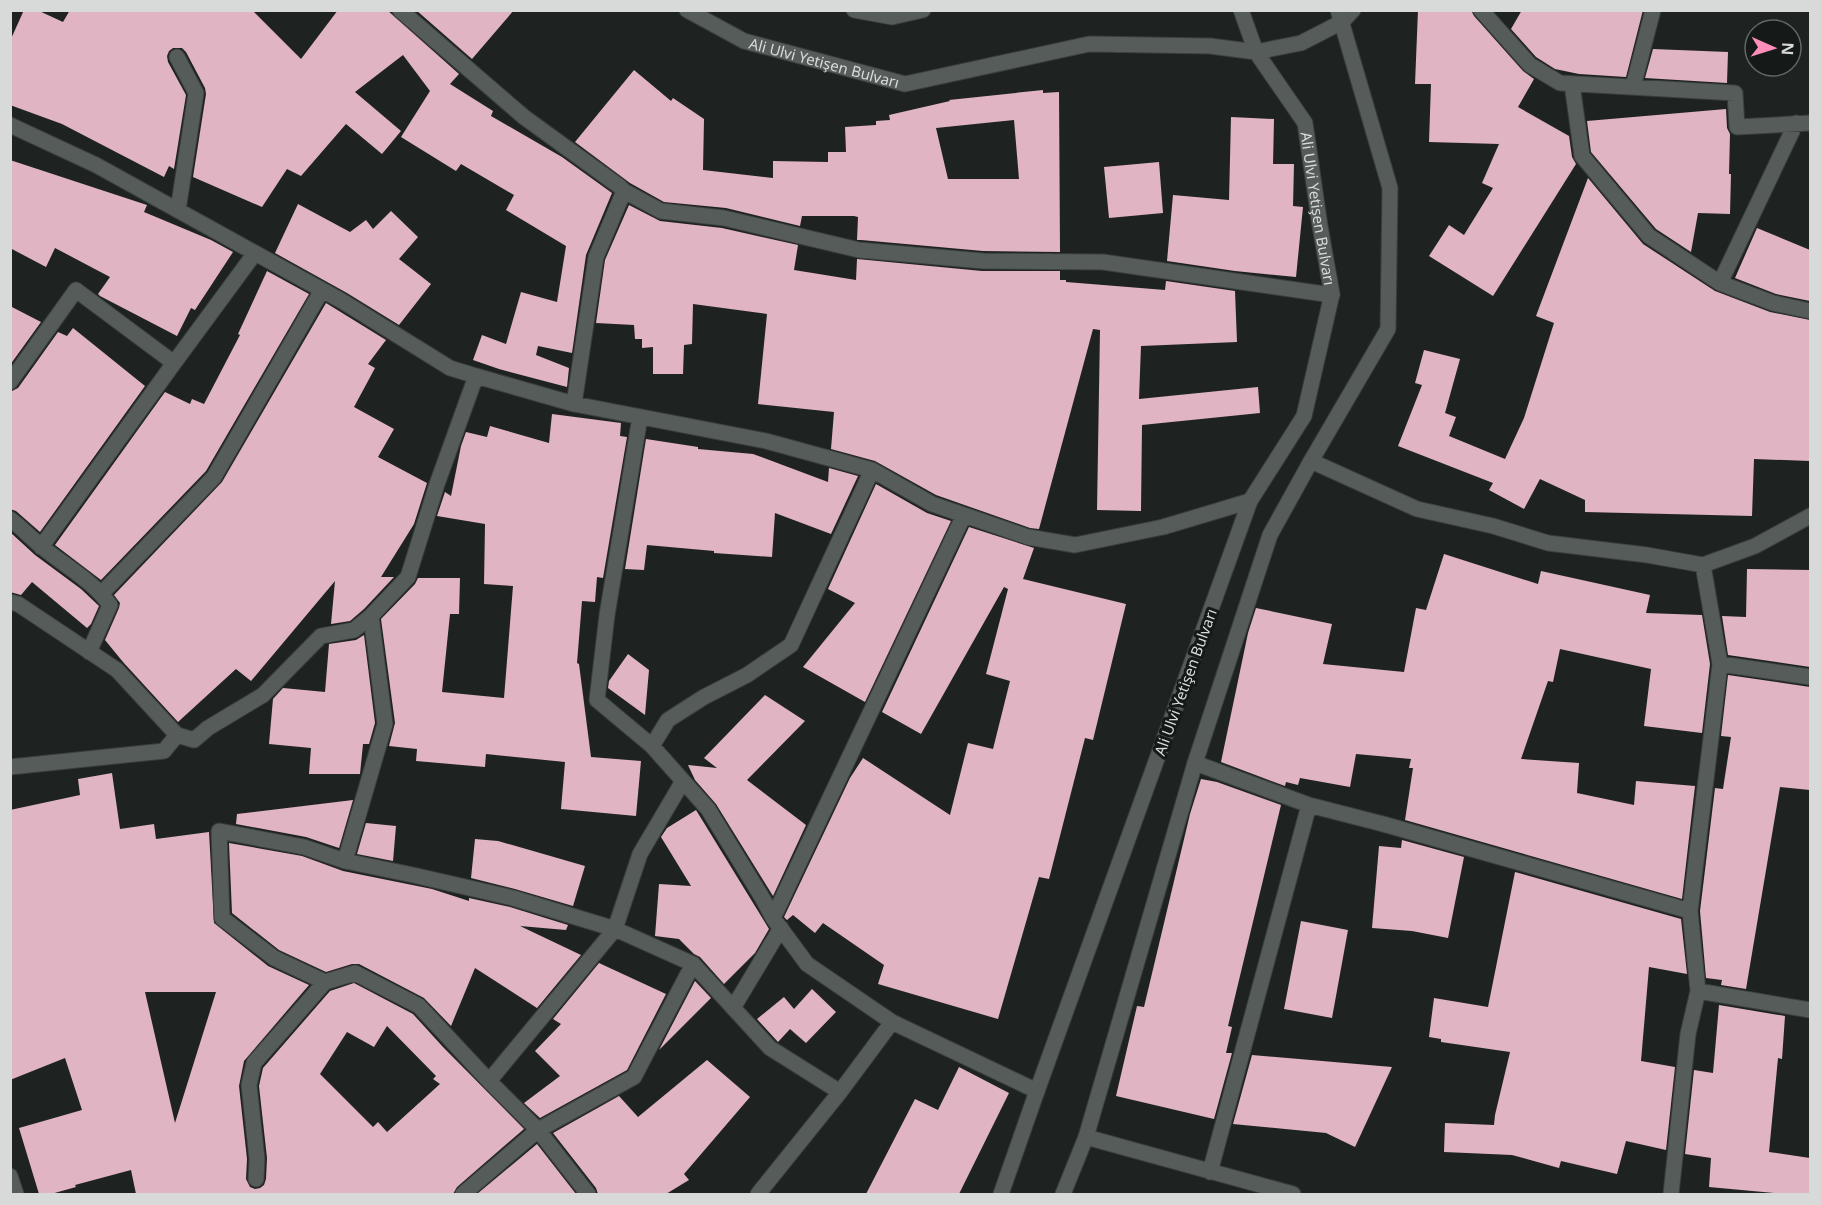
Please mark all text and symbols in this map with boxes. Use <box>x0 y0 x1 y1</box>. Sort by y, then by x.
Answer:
north arrow <box>1743 18 1803 78</box>
street label: Ali Ulvi Yetişen Bulvarı <box>747 33 902 92</box>
text: N <box>1777 42 1799 56</box>
street label: Ali Ulvi Yetişen Bulvarı <box>1296 131 1340 287</box>
street label: Ali Ulvi Yetişen Bulvarı <box>1149 606 1221 758</box>

